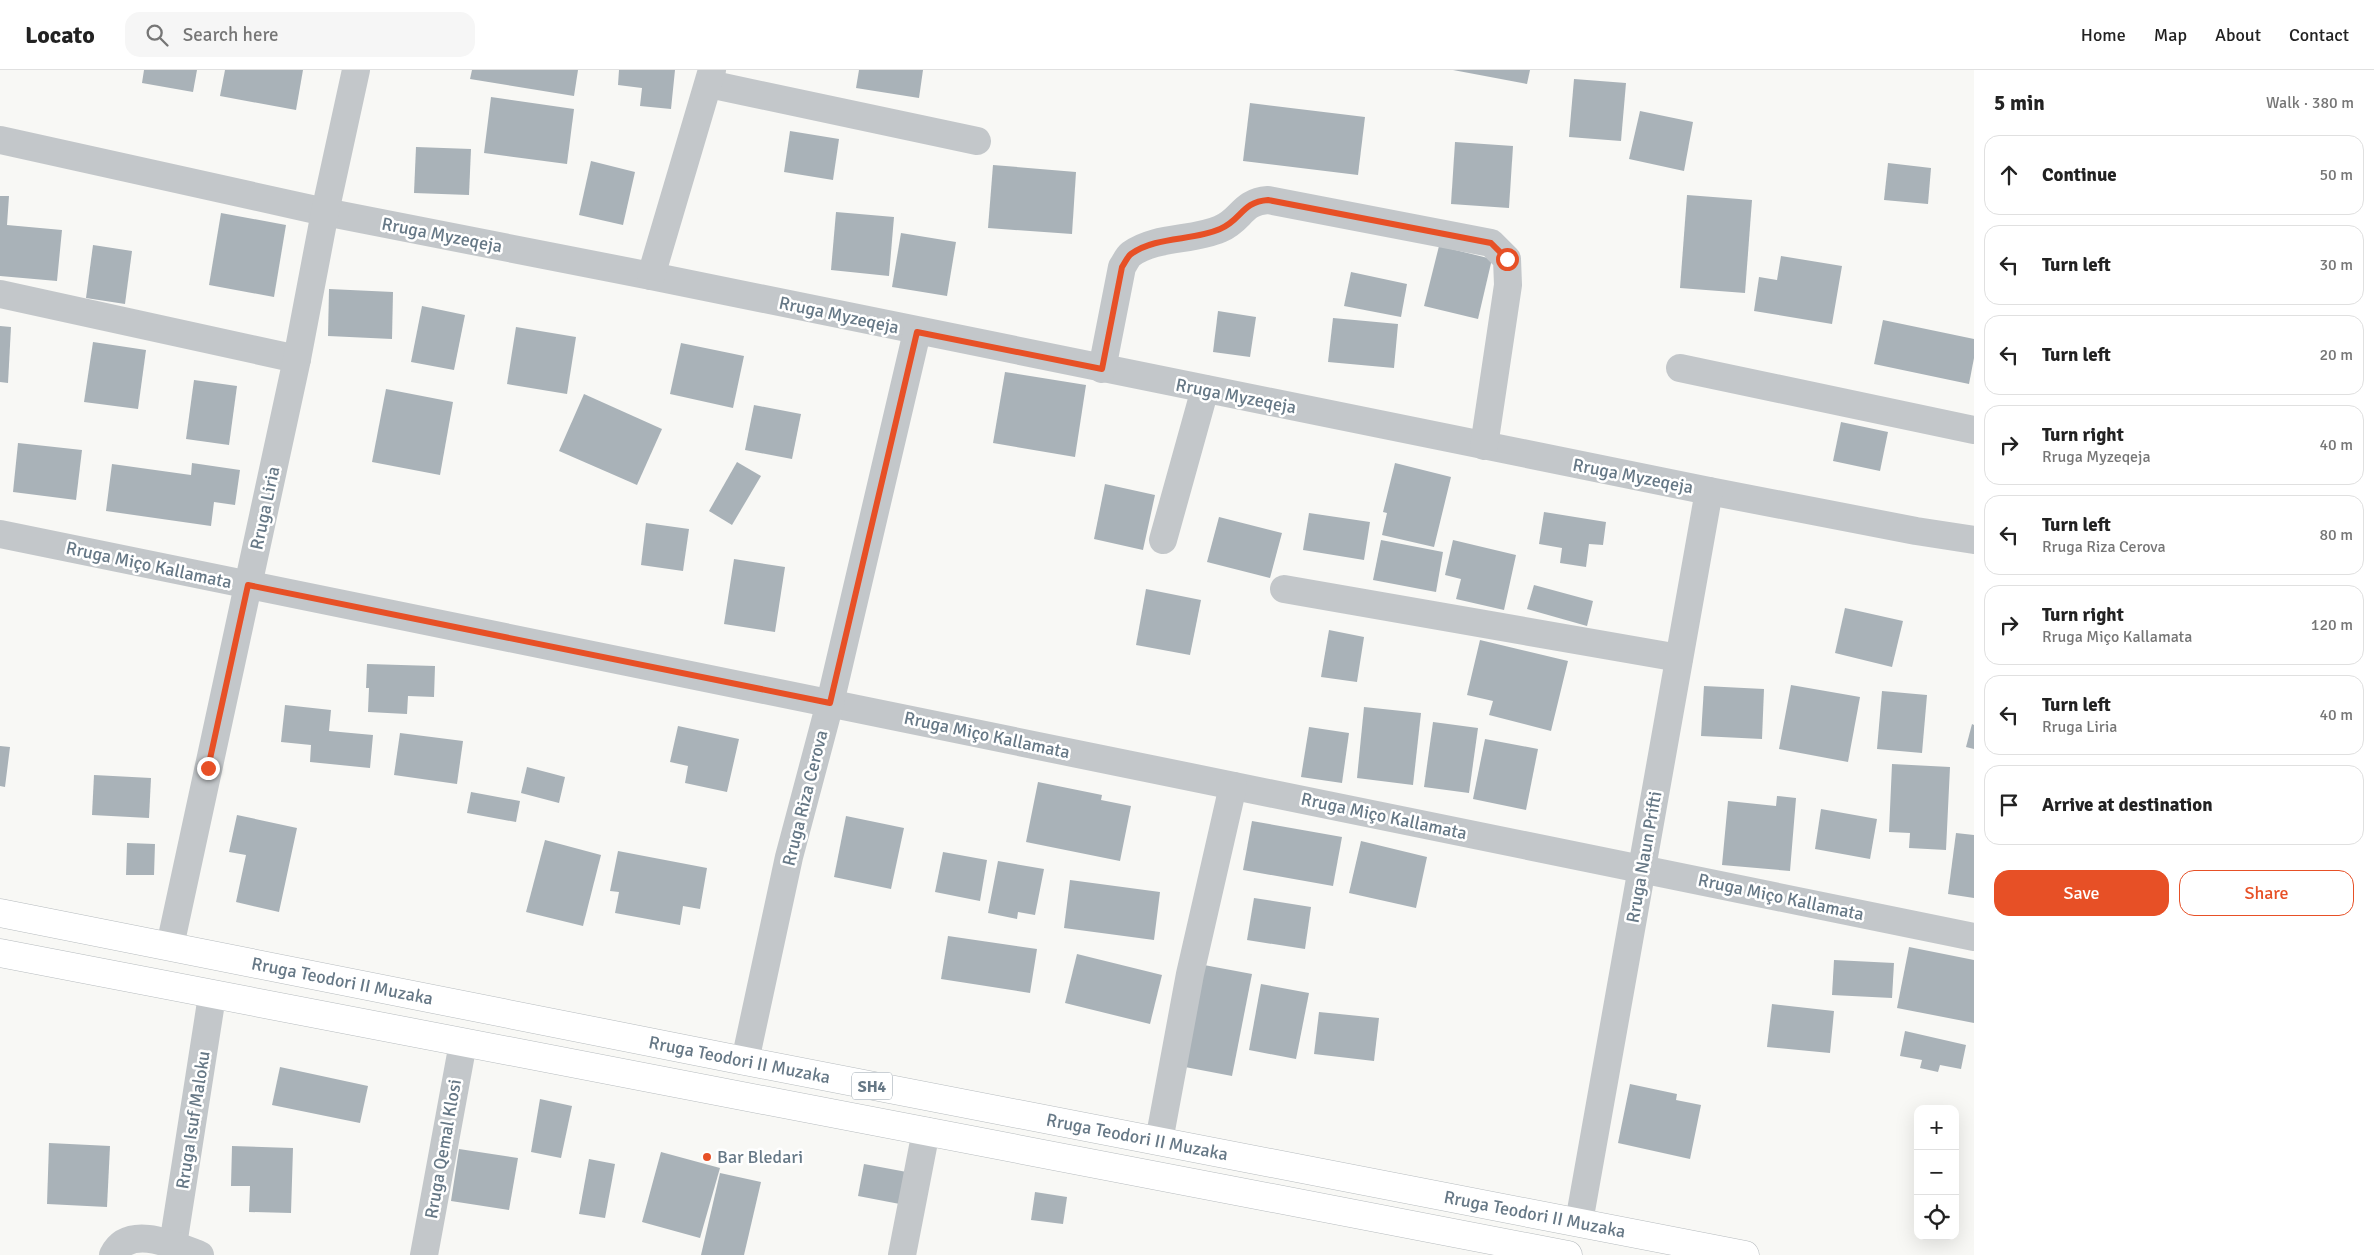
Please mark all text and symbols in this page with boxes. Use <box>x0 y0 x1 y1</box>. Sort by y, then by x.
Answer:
search box <box>125 12 475 57</box>
text: Locato <box>25 20 95 50</box>
icon: search <box>143 21 171 49</box>
text: Search here <box>183 23 279 47</box>
text: Home <box>2081 24 2126 46</box>
text: Map <box>2154 24 2187 46</box>
text: About <box>2215 24 2261 46</box>
text: Contact <box>2289 24 2349 46</box>
text: 5 min <box>1994 90 2045 116</box>
text: Walk · 380 m <box>2266 93 2354 113</box>
icon: ahead <box>1995 161 2023 189</box>
text: Continue <box>2042 163 2117 187</box>
text: 50 m <box>2319 165 2353 185</box>
street label: Rruga Myzeqeja <box>380 213 504 257</box>
route start <box>1496 248 1519 271</box>
icon: left <box>1995 251 2023 279</box>
text: Turn left <box>2042 253 2111 277</box>
text: 30 m <box>2319 255 2353 275</box>
street label: Rruga Myzeqeja <box>777 292 901 338</box>
icon: left <box>1995 341 2023 369</box>
text: Turn left <box>2042 343 2111 367</box>
text: 20 m <box>2319 345 2353 365</box>
street label: Rruga Myzeqeja <box>1174 374 1298 418</box>
text: Turn right <box>2042 423 2124 447</box>
icon: right <box>1995 431 2023 459</box>
text: 40 m <box>2319 435 2353 455</box>
text: Rruga Myzeqeja <box>2042 447 2151 467</box>
street label: Rruga Myzeqeja <box>1571 454 1695 498</box>
street label: Rruga Liria <box>245 464 285 552</box>
text: Turn left <box>2042 513 2111 537</box>
icon: left <box>1995 521 2023 549</box>
text: 80 m <box>2319 525 2353 545</box>
street label: Rruga Miço Kallamata <box>64 537 234 593</box>
text: Rruga Riza Cerova <box>2042 537 2166 557</box>
text: Turn right <box>2042 603 2124 627</box>
icon: right <box>1995 611 2023 639</box>
text: 120 m <box>2311 615 2353 635</box>
text: Rruga Miço Kallamata <box>2042 627 2192 647</box>
text: Turn left <box>2042 693 2111 717</box>
icon: left <box>1995 701 2023 729</box>
text: 40 m <box>2319 705 2353 725</box>
street label: Rruga Miço Kallamata <box>902 707 1072 763</box>
text: Rruga Liria <box>2042 717 2117 737</box>
street label: Rruga Riza Cerova <box>777 728 833 868</box>
route end <box>197 757 220 780</box>
street label: Rruga Miço Kallamata <box>1299 788 1469 844</box>
street label: Rruga Naun Prifti <box>1622 789 1666 925</box>
icon: arrive <box>1995 791 2023 819</box>
text: Arrive at destination <box>2042 793 2213 817</box>
street label: Rruga Miço Kallamata <box>1696 869 1866 925</box>
button: Save <box>1994 870 2169 916</box>
button: Share <box>2179 870 2354 916</box>
street label: Rruga Teodori II Muzaka <box>250 952 435 1010</box>
street label: Rruga Teodori II Muzaka <box>647 1031 832 1088</box>
street label: Rruga Isuf Maloku <box>171 1049 215 1191</box>
road number: SH4 <box>852 1072 892 1100</box>
street label: Rruga Qemal Klosi <box>420 1078 466 1220</box>
map controls <box>1914 1105 1959 1240</box>
button: + <box>1914 1105 1959 1150</box>
street label: Rruga Teodori II Muzaka <box>1044 1109 1230 1165</box>
place label: Bar Bledari <box>717 1146 803 1168</box>
button: − <box>1914 1150 1959 1195</box>
marker: Bar Bledari <box>701 1151 713 1163</box>
street label: Rruga Teodori II Muzaka <box>1442 1186 1627 1243</box>
button: locate <box>1914 1195 1959 1240</box>

